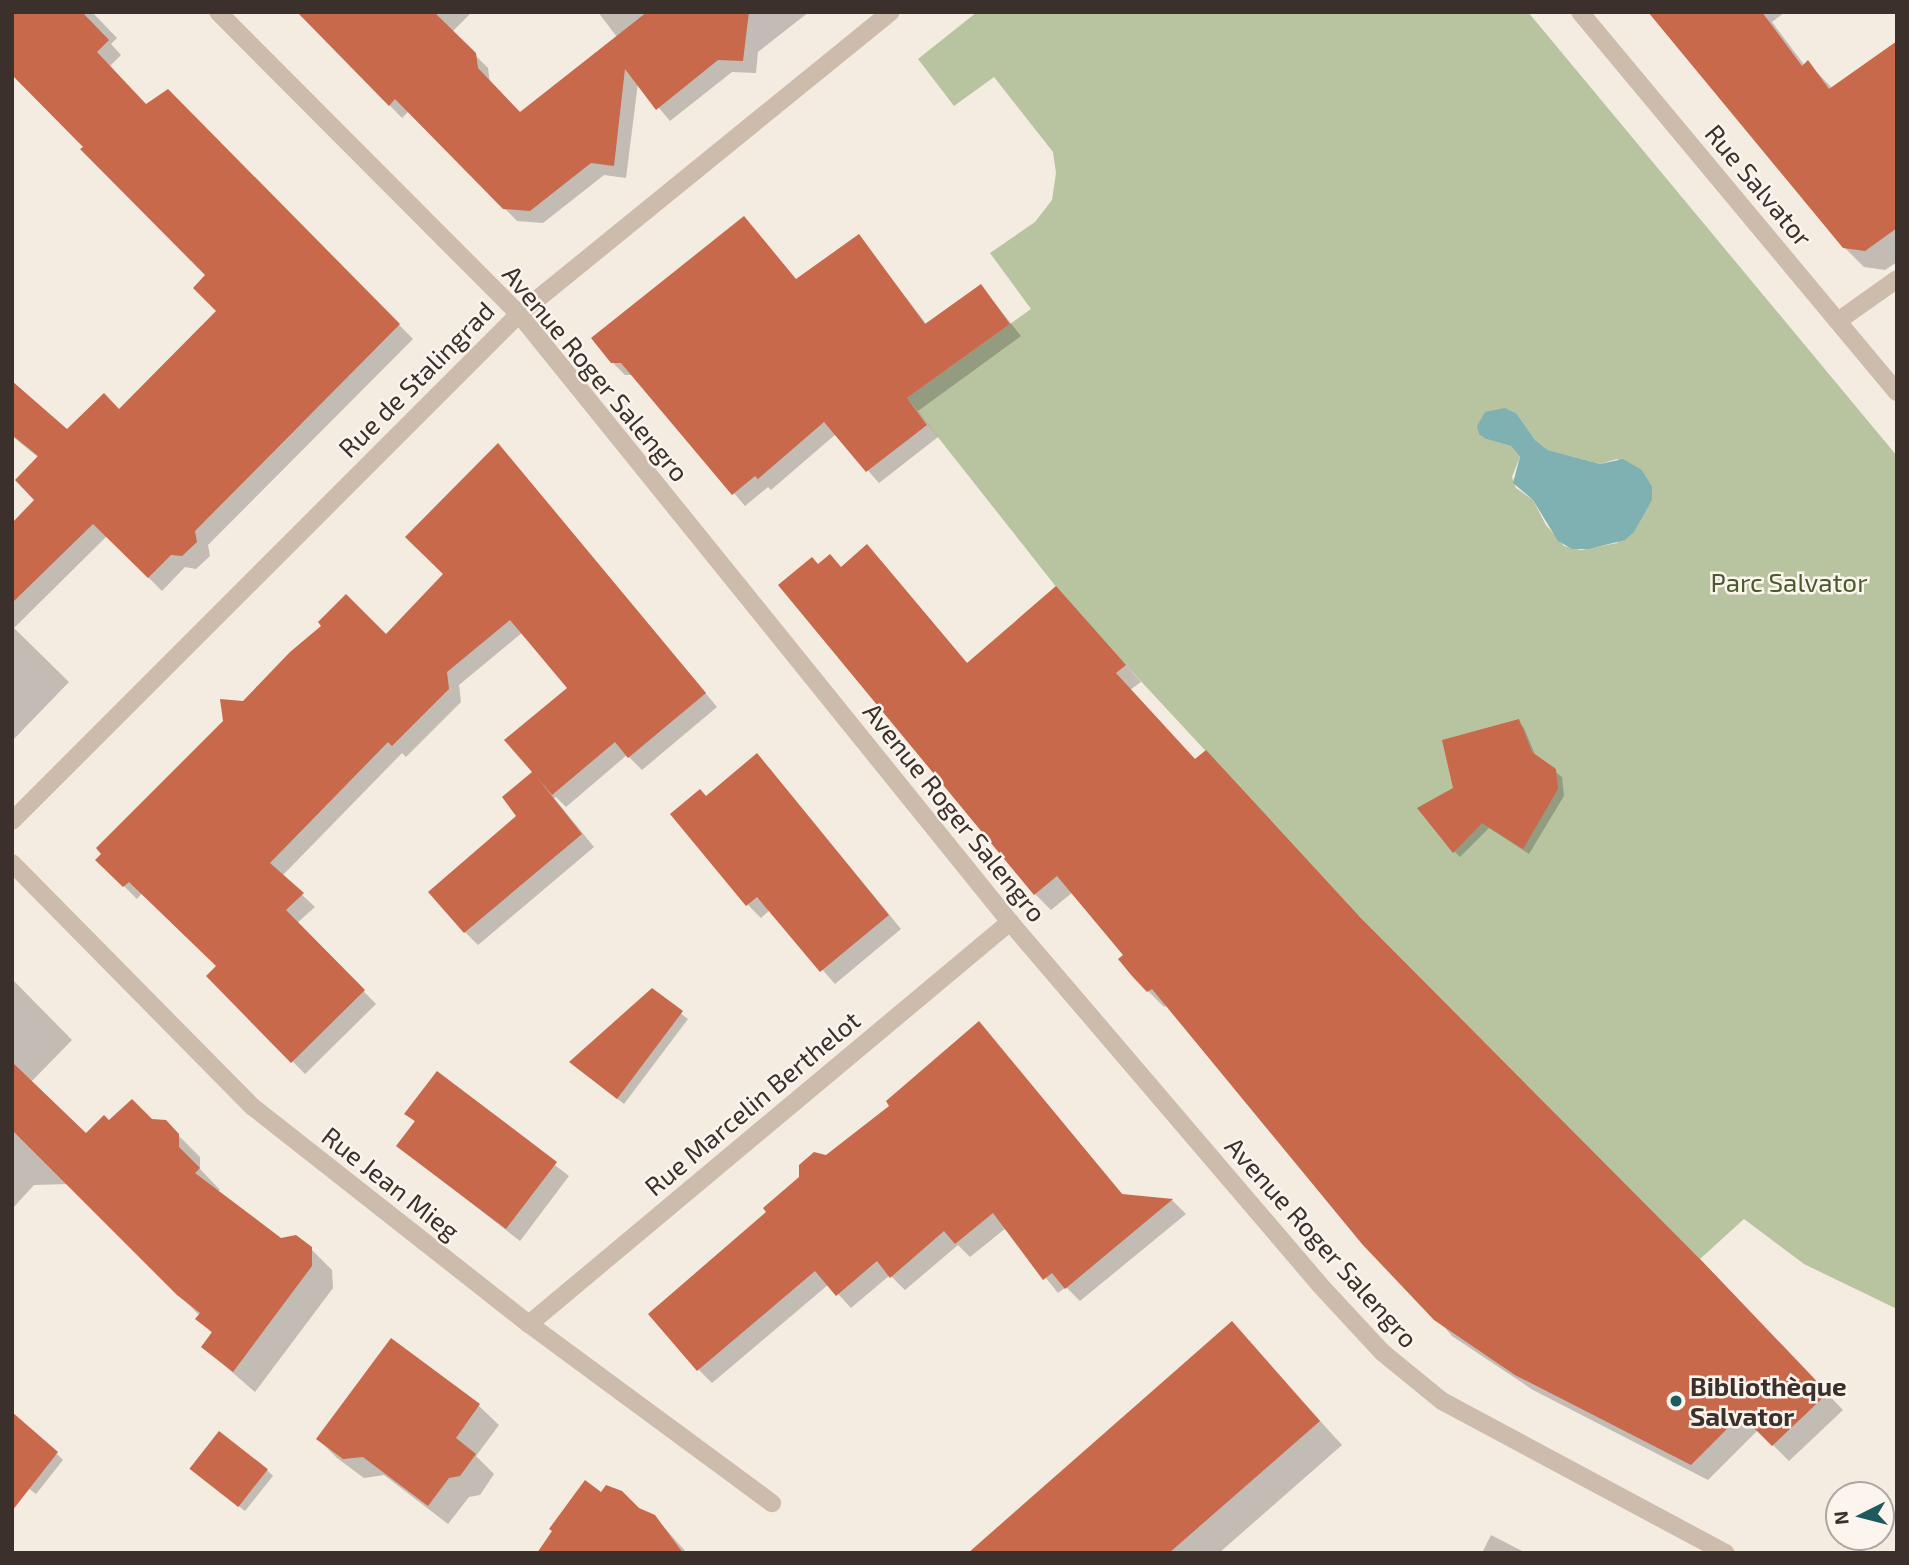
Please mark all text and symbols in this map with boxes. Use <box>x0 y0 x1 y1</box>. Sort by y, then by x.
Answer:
street label: Rue Salvator <box>1699 118 1819 252</box>
street label: Avenue Roger Salengro <box>496 258 696 488</box>
street label: Rue de Stalingrad <box>332 295 500 463</box>
park label: Parc Salvator <box>1710 566 1868 598</box>
street label: Avenue Roger Salengro <box>857 696 1053 928</box>
street label: Rue Marcelin Berthelot <box>638 1004 866 1202</box>
street label: Rue Jean Mieg <box>316 1120 466 1246</box>
street label: Avenue Roger Salengro <box>1219 1130 1425 1354</box>
place label: Bibliothèque Salvator <box>1690 1370 1847 1432</box>
marker: Bibliothèque Salvator <box>1668 1393 1684 1409</box>
north arrow <box>1825 1481 1895 1551</box>
text: N <box>1828 1510 1853 1526</box>

